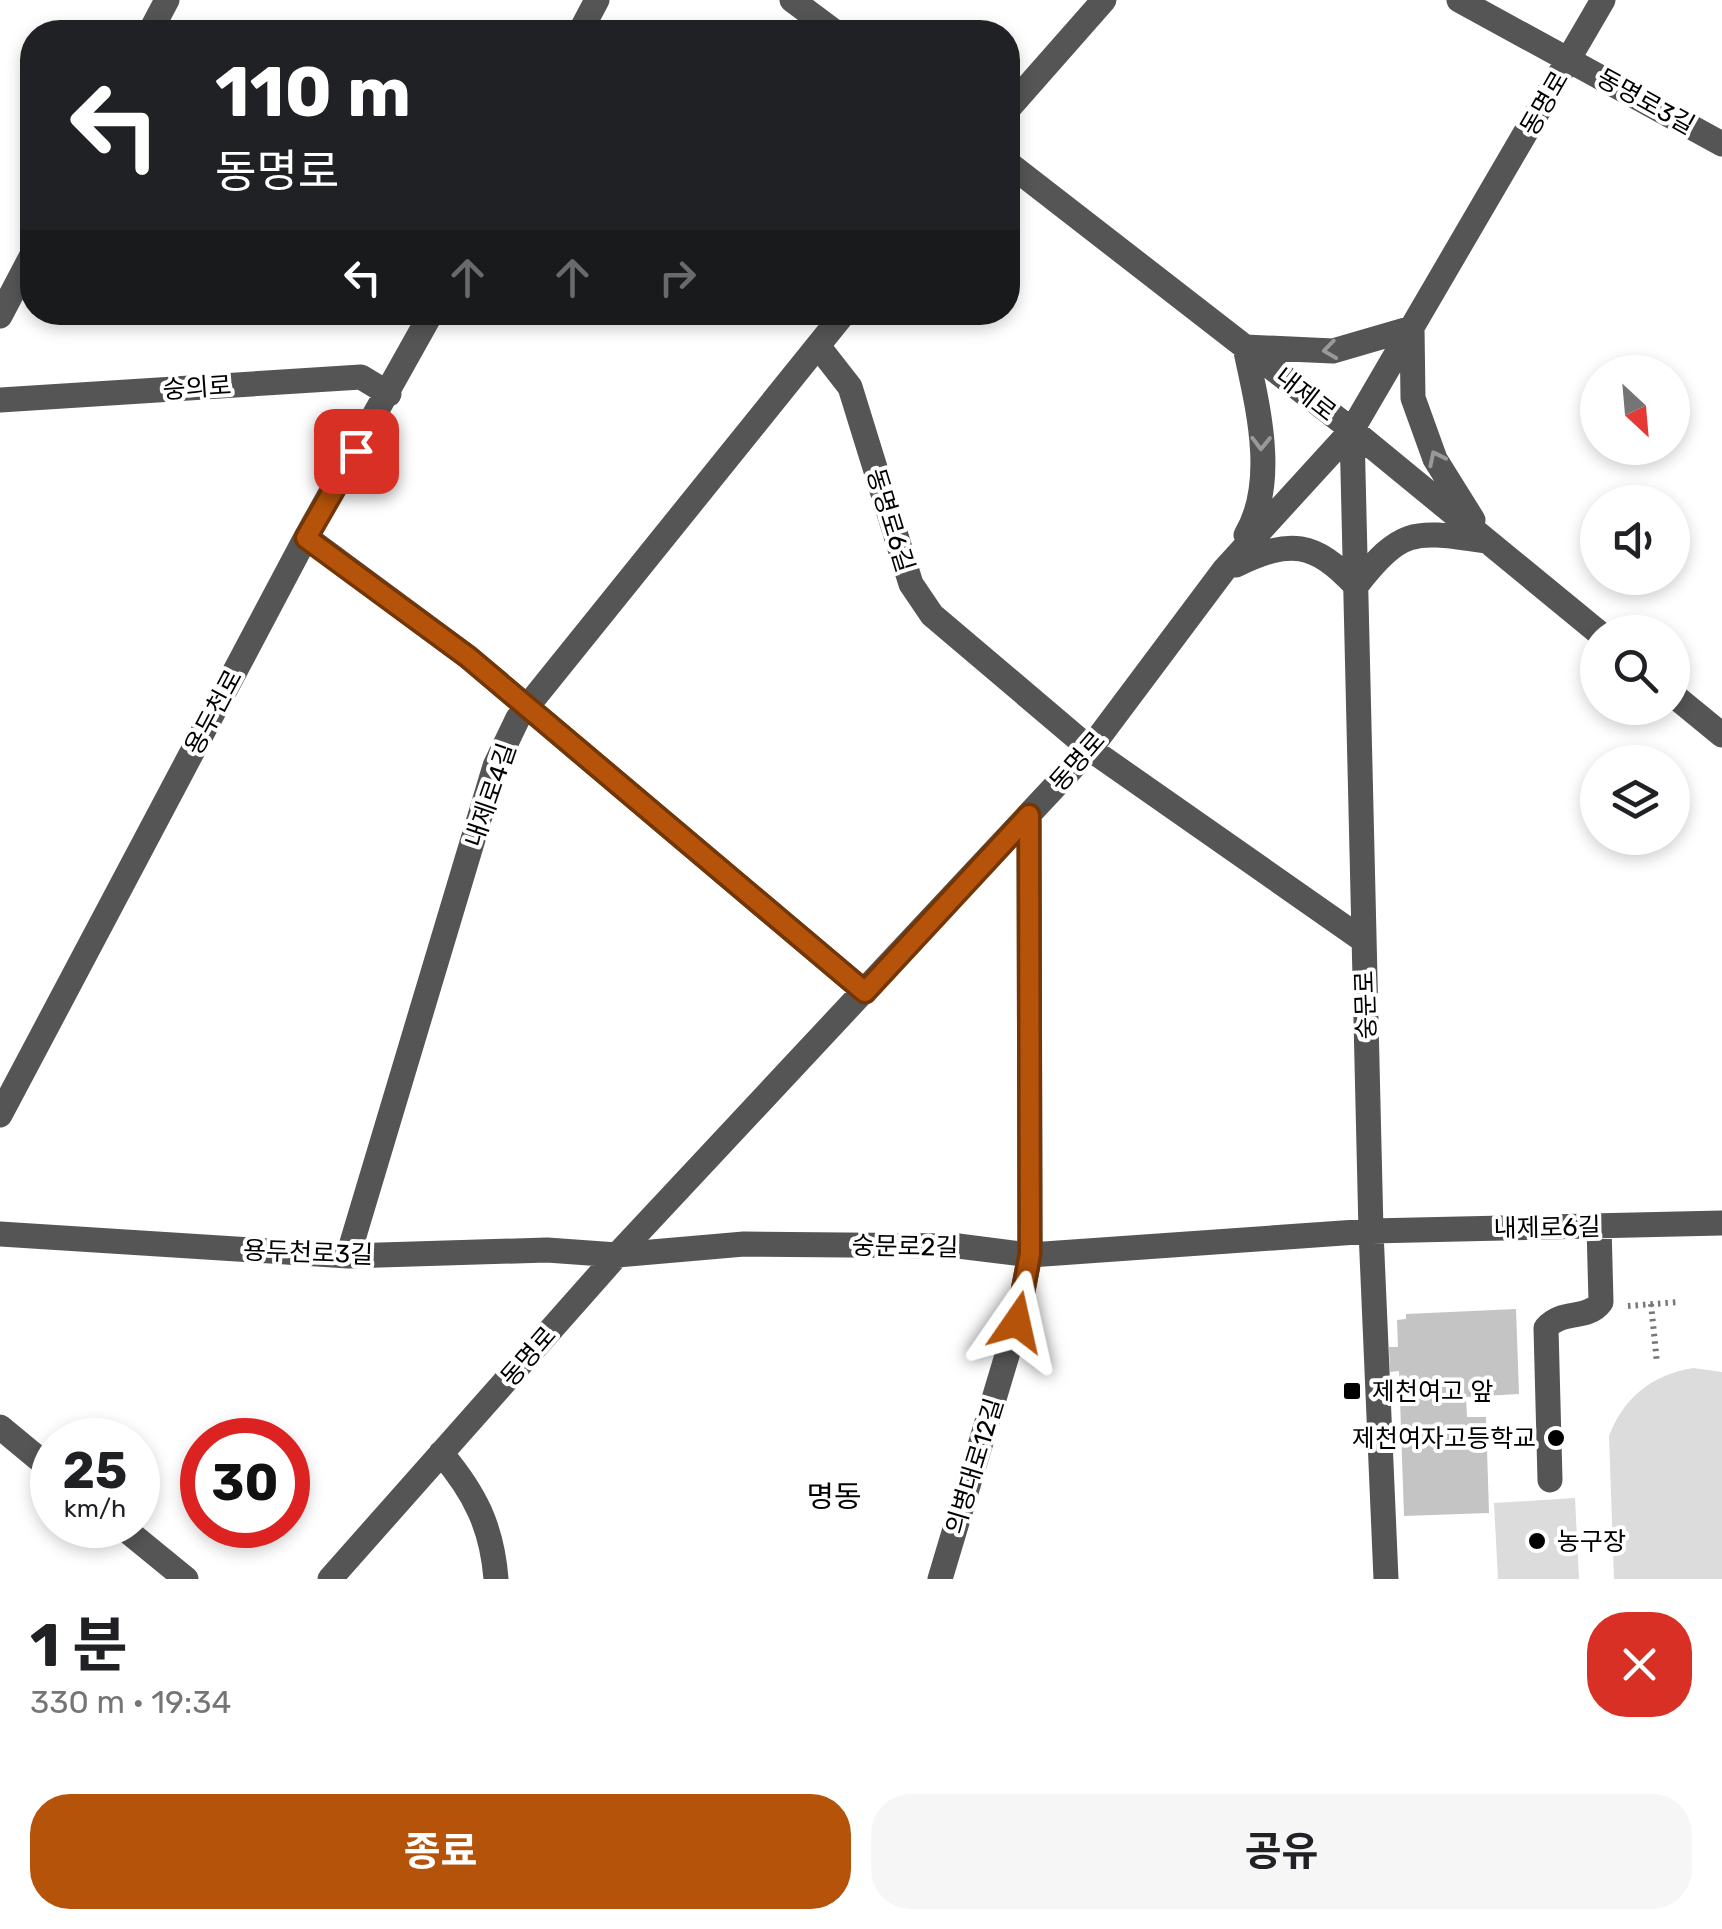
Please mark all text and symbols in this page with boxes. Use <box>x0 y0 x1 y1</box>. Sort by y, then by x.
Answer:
text: 110 m <box>215 51 411 134</box>
icon: left <box>50 60 180 190</box>
street label: 동명로3길 <box>1592 63 1700 140</box>
street label: 동명로 <box>1515 66 1574 140</box>
text: 동명로 <box>215 145 339 198</box>
icon: left <box>335 250 390 305</box>
icon: ahead <box>440 250 495 305</box>
icon: ahead <box>545 250 600 305</box>
icon: right <box>650 250 705 305</box>
one-way arrow <box>1322 338 1338 359</box>
north arrow <box>1580 355 1690 465</box>
map controls <box>1580 355 1690 855</box>
street label: 내제로 <box>1270 362 1342 427</box>
street label: 숭의로 <box>162 371 232 404</box>
pin <box>314 409 399 494</box>
icon: arrive <box>329 424 384 479</box>
one-way arrow <box>1250 435 1271 451</box>
one-way arrow <box>1429 450 1449 468</box>
street label: 동명로6길 <box>861 465 920 576</box>
button: sound <box>1580 485 1690 595</box>
button: search <box>1580 615 1690 725</box>
street label: 용두천로 <box>179 665 248 760</box>
street label: 동명로 <box>1044 726 1111 797</box>
street label: 내제로4길 <box>459 740 522 851</box>
button: layers <box>1580 745 1690 855</box>
street label: 숭문로 <box>1350 970 1381 1040</box>
street label: 내제로6길 <box>1493 1212 1601 1243</box>
street label: 숭문로2길 <box>851 1231 959 1262</box>
street label: 용두천로3길 <box>243 1236 373 1269</box>
position arrow <box>965 1270 1069 1374</box>
street label: 동명로 <box>495 1321 562 1392</box>
place label: 제천여고 앞 <box>1372 1377 1493 1406</box>
marker: 제천여고 앞 <box>1341 1380 1363 1402</box>
street label: 의병대로12길 <box>940 1395 1009 1538</box>
speed limit sign: 30 <box>180 1418 310 1548</box>
place label: 제천여자고등학교 <box>1352 1424 1536 1453</box>
marker: 제천여자고등학교 <box>1545 1427 1567 1449</box>
text: 25 <box>63 1441 127 1501</box>
district label: 명동 <box>806 1479 862 1515</box>
text: km/h <box>64 1494 126 1523</box>
place label: 농구장 <box>1557 1527 1626 1556</box>
marker: 농구장 <box>1526 1530 1548 1552</box>
text: 1 분 <box>30 1610 128 1681</box>
button: close <box>1587 1612 1692 1717</box>
text: 330 m · 19:34 <box>30 1683 231 1721</box>
button: 종료 <box>30 1794 851 1909</box>
button: 공유 <box>871 1794 1692 1909</box>

